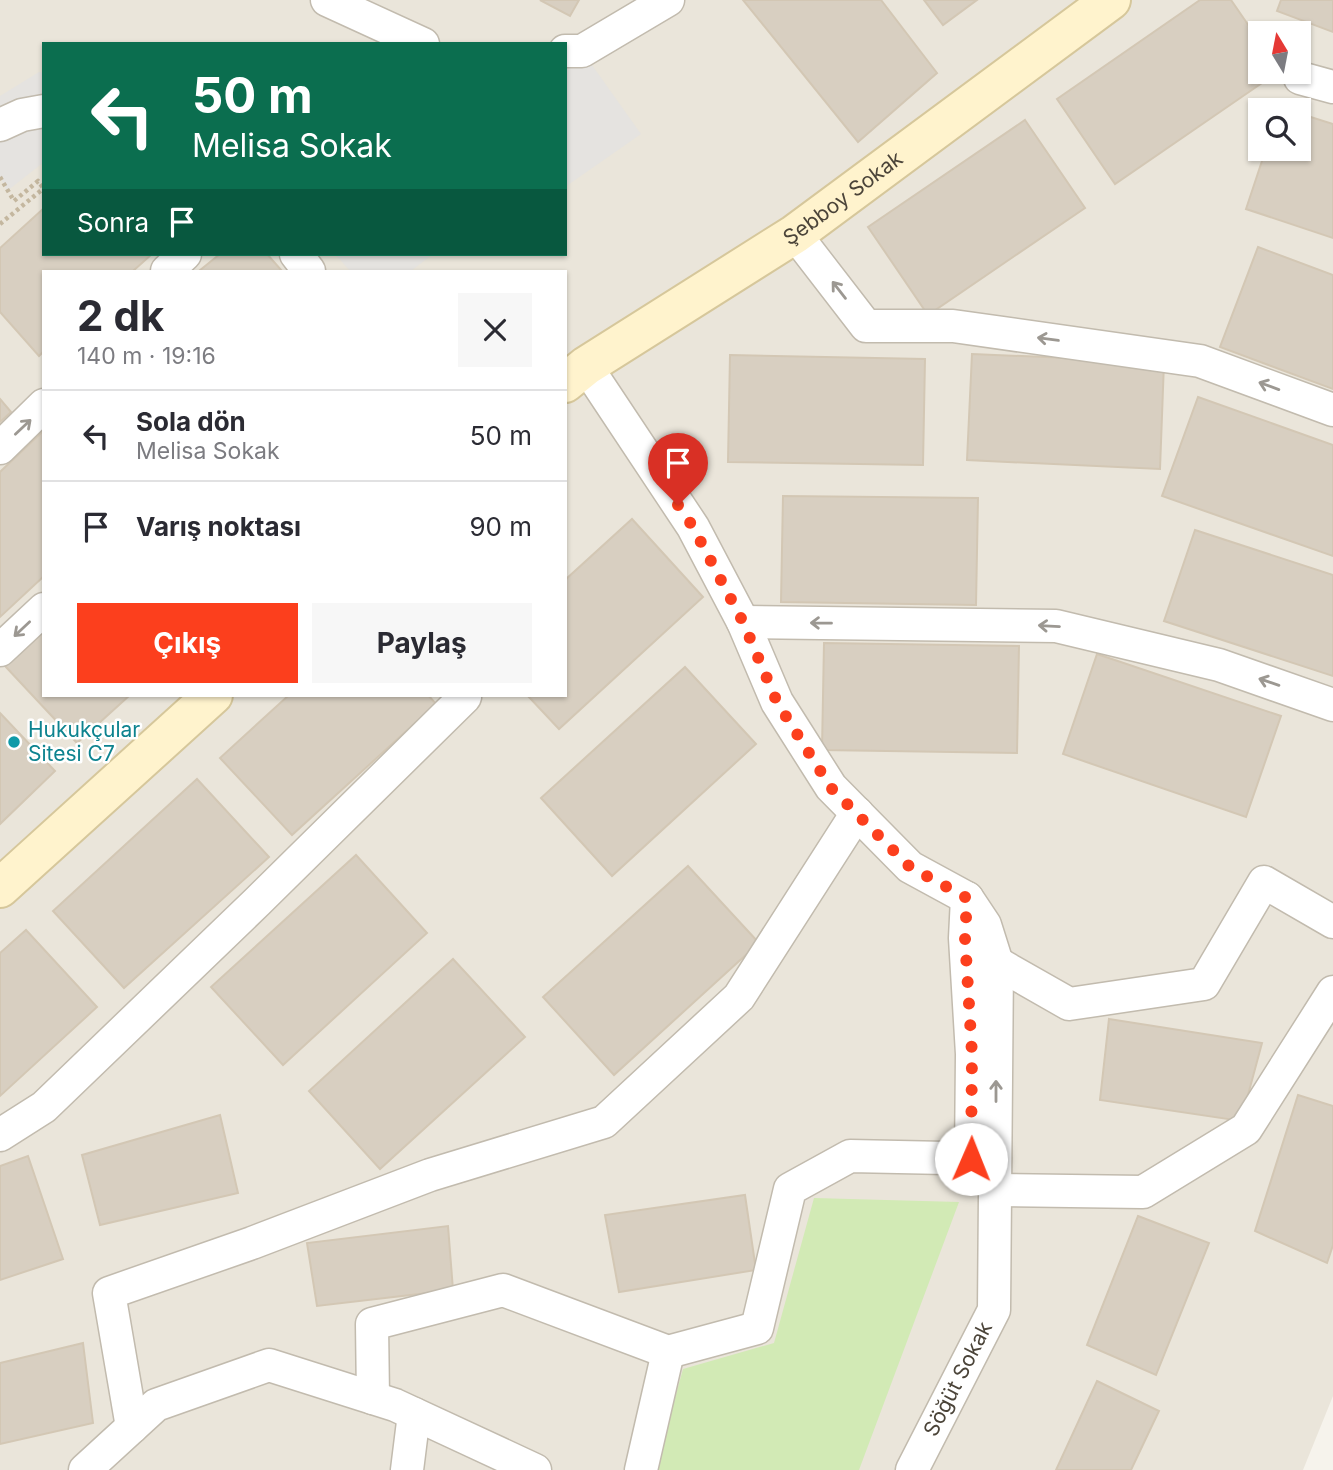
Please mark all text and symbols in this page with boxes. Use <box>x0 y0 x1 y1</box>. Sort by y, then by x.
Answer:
north arrow <box>1248 21 1311 84</box>
map controls <box>1248 21 1311 161</box>
text: 50 m <box>192 66 313 125</box>
icon: left <box>77 70 168 161</box>
button: search <box>1248 98 1311 161</box>
text: Melisa Sokak <box>192 126 392 165</box>
street label: Şebboy Sokak <box>778 145 908 250</box>
icon: arrive <box>163 203 201 241</box>
text: Sonra <box>77 207 149 238</box>
one-way arrow <box>831 281 846 300</box>
text: 2 dk <box>77 290 164 341</box>
button: close <box>458 293 532 367</box>
one-way arrow <box>1037 333 1059 346</box>
text: 140 m · 19:16 <box>77 342 216 370</box>
one-way arrow <box>1259 379 1280 392</box>
text: Sola dön <box>136 406 246 437</box>
icon: left <box>77 417 115 455</box>
one-way arrow <box>13 419 31 436</box>
text: 50 m <box>470 420 532 451</box>
pin <box>648 433 708 505</box>
text: Melisa Sokak <box>136 437 280 465</box>
icon: arrive <box>659 444 697 482</box>
icon: arrive <box>77 508 115 546</box>
text: Varış noktası <box>136 511 301 542</box>
text: 90 m <box>469 511 532 542</box>
button: Çıkış <box>77 603 298 683</box>
button: Paylaş <box>312 603 532 683</box>
one-way arrow <box>810 616 833 630</box>
one-way arrow <box>1037 620 1060 633</box>
one-way arrow <box>14 621 31 638</box>
one-way arrow <box>1258 675 1280 687</box>
place label: Hukukçular Sitesi C7 <box>28 717 140 766</box>
marker: Hukukçular Sitesi C7 <box>6 734 22 750</box>
one-way arrow <box>989 1080 1003 1103</box>
position arrow <box>934 1122 1008 1196</box>
street label: Söğüt Sokak <box>918 1317 997 1440</box>

